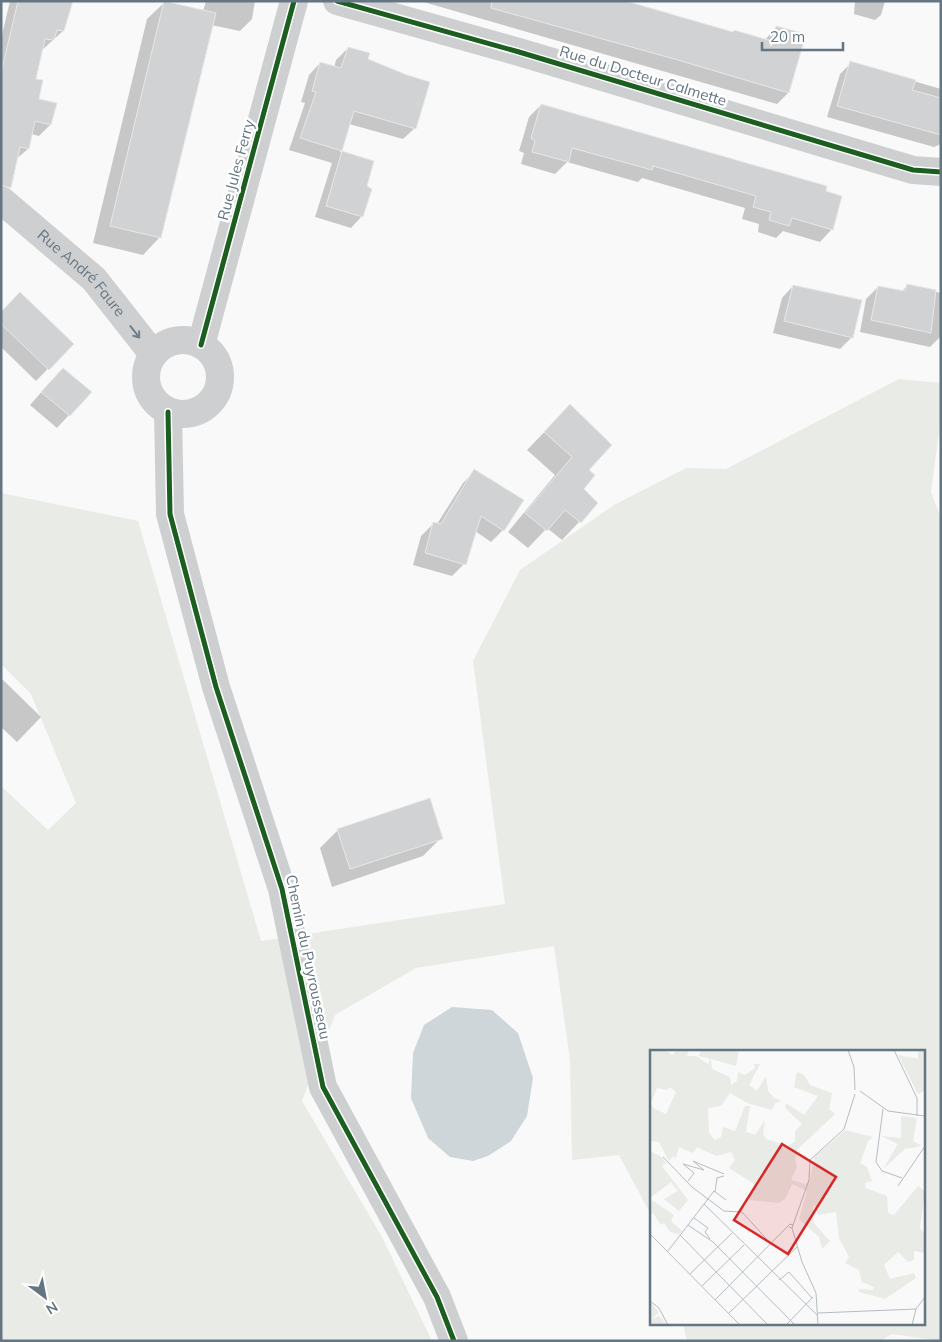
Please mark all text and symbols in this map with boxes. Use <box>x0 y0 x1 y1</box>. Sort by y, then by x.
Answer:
scale bar <box>762 20 843 52</box>
text: 20 m <box>770 27 805 46</box>
street label: Rue du Docteur Calmette <box>557 41 729 110</box>
street label: Rue Jules Ferry <box>213 117 258 222</box>
street label: Rue André Faure <box>34 225 130 320</box>
one-way arrow <box>130 325 141 338</box>
street label: Chemin du Puyrousseau <box>282 873 335 1041</box>
inset map <box>650 1050 924 1324</box>
north arrow <box>20 1272 70 1322</box>
text: N <box>43 1298 61 1318</box>

